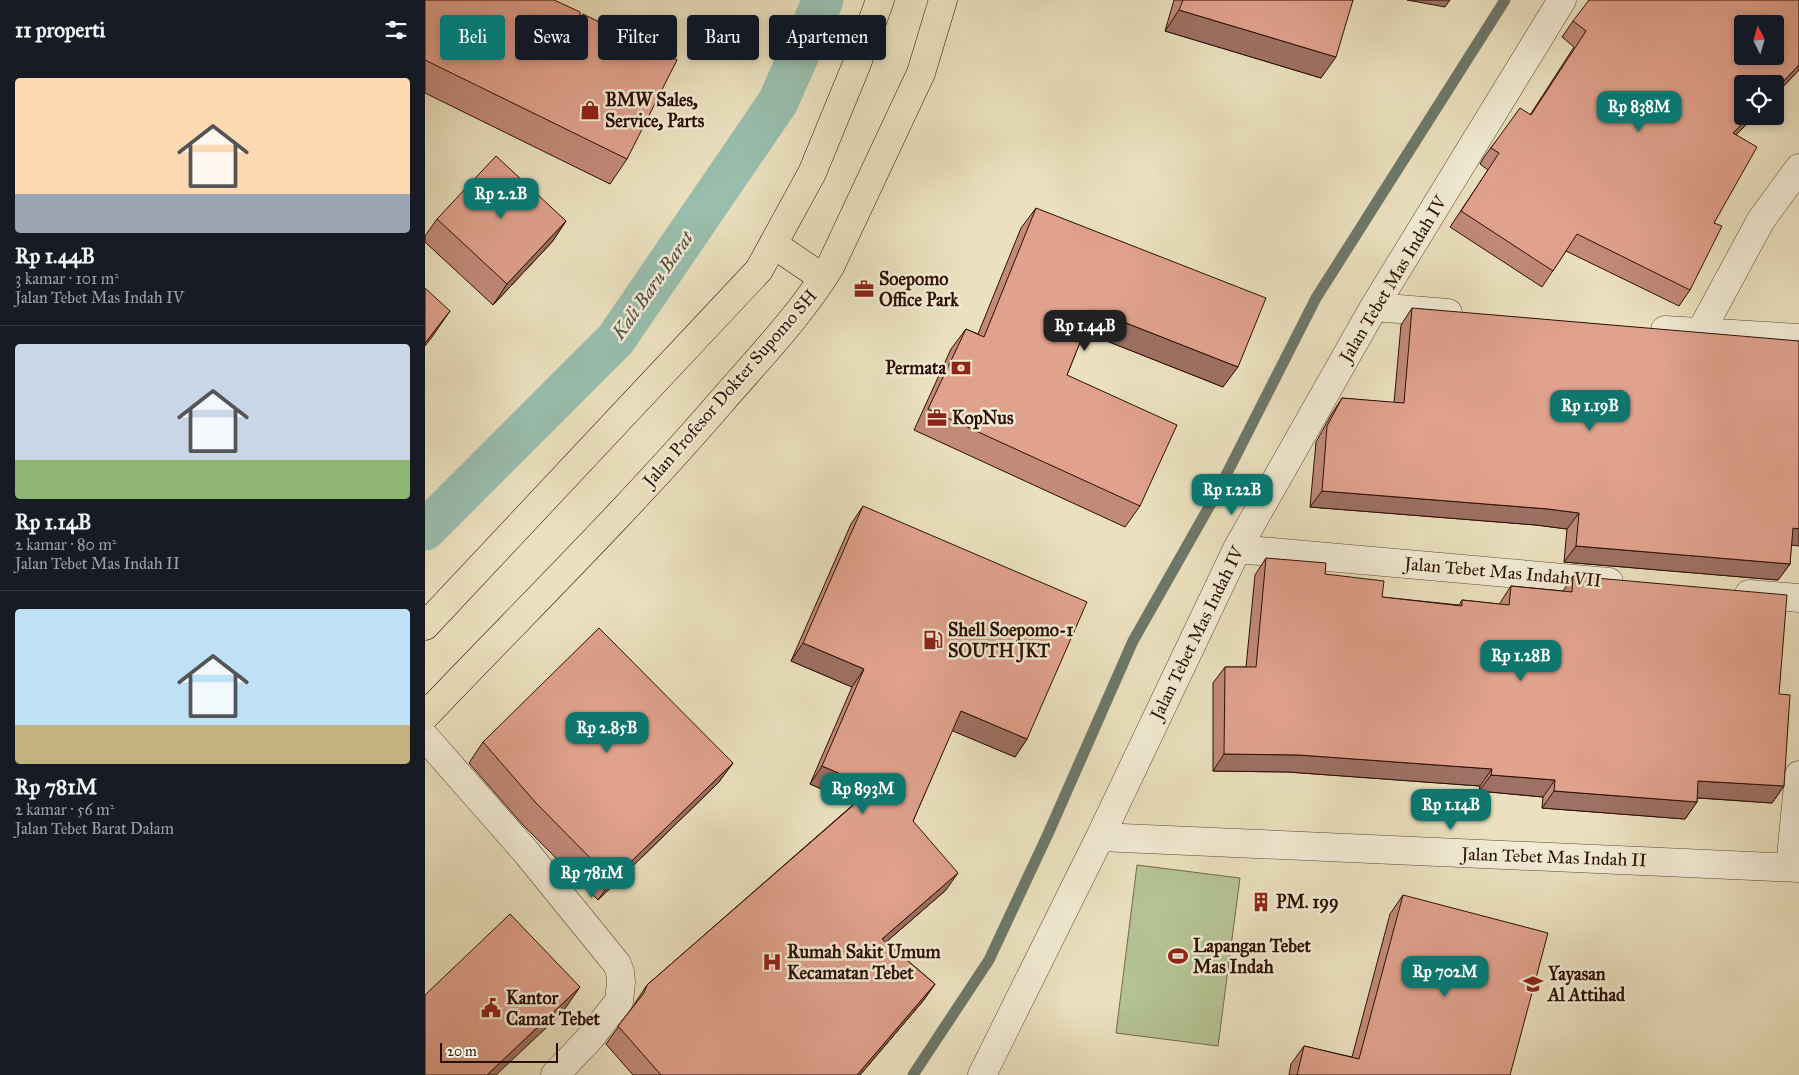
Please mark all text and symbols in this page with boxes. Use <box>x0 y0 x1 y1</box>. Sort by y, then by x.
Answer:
chip: Beli <box>440 15 505 60</box>
chip: Sewa <box>515 15 588 60</box>
chip: Filter <box>598 15 677 60</box>
chip: Baru <box>687 15 759 60</box>
chip: Apartemen <box>769 15 886 60</box>
north arrow <box>1734 15 1784 65</box>
map controls <box>1734 15 1784 125</box>
icon: filters <box>382 16 410 44</box>
text: 11 properti <box>15 17 105 43</box>
button: locate <box>1734 75 1784 125</box>
place label: BMW Sales, Service, Parts <box>605 89 705 132</box>
pin: Rp 838M <box>1593 90 1685 133</box>
text: Rp 838M <box>1608 97 1670 116</box>
shop icon: BMW Sales, Service, Parts <box>579 99 601 121</box>
icon: home <box>168 111 258 201</box>
pin: Rp 2.2B <box>455 178 547 220</box>
text: Rp 2.2B <box>475 184 527 203</box>
street label: Jalan Tebet Mas Indah IV <box>1334 191 1453 368</box>
water label: Kali Baru Barat <box>606 226 699 344</box>
text: Rp 1.44B <box>15 243 95 269</box>
place label: Soepomo Office Park <box>879 268 959 311</box>
text: 3 kamar · 101 m² <box>15 269 119 288</box>
office icon: Soepomo Office Park <box>853 278 875 300</box>
street label: Jalan Profesor Dokter Supomo SH <box>637 285 823 493</box>
text: Jalan Tebet Mas Indah IV <box>15 288 184 307</box>
pin: Rp 1.44B <box>1033 310 1137 352</box>
text: Rp 1.44B <box>1055 316 1115 335</box>
place label: Permata <box>885 357 946 379</box>
bank icon: Permata <box>950 357 972 379</box>
icon: home <box>168 376 258 466</box>
pin: Rp 1.19B <box>1538 390 1642 432</box>
text: Rp 1.19B <box>1561 396 1619 415</box>
office icon: KopNus <box>926 407 948 429</box>
place label: KopNus <box>952 407 1014 430</box>
pin: Rp 1.22B <box>1180 474 1284 516</box>
text: Rp 1.22B <box>1203 480 1261 499</box>
text: Rp 1.14B <box>15 509 91 535</box>
text: 2 kamar · 80 m² <box>15 535 116 554</box>
street label: Jalan Tebet Mas Indah IV <box>1145 541 1250 726</box>
street label: Jalan Tebet Mas Indah VII <box>1401 552 1603 593</box>
text: Jalan Tebet Mas Indah II <box>15 554 180 573</box>
place label: Shell Soepomo-1 SOUTH JKT <box>948 619 1073 663</box>
fuel station icon: Shell Soepomo-1 SOUTH JKT <box>922 629 944 651</box>
pin: Rp 1.28B <box>1469 640 1573 682</box>
icon: home <box>168 641 258 731</box>
text: Rp 1.28B <box>1491 646 1551 665</box>
pin: Rp 2.85B <box>555 712 659 754</box>
text: Rp 2.85B <box>577 718 637 737</box>
pin: Rp 893M <box>817 772 909 815</box>
text: Rp 781M <box>15 774 97 800</box>
text: Rp 893M <box>832 779 894 798</box>
pin: Rp 1.14B <box>1399 788 1503 831</box>
text: Rp 1.14B <box>1422 795 1480 814</box>
text: 2 kamar · 56 m² <box>15 800 114 819</box>
text: Jalan Tebet Barat Dalam <box>15 819 174 838</box>
street label: Jalan Tebet Mas Indah II <box>1459 843 1647 872</box>
pin: Rp 781M <box>546 856 638 899</box>
text: Rp 781M <box>561 863 623 882</box>
building icon: PM. 199 <box>1250 891 1272 913</box>
place label: PM. 199 <box>1276 891 1339 914</box>
place label: Lapangan Tebet Mas Indah <box>1193 935 1311 978</box>
place label: Rumah Sakit Umum Kecamatan Tebet <box>787 941 941 984</box>
sports icon: Lapangan Tebet Mas Indah <box>1167 945 1189 967</box>
hospital icon: Rumah Sakit Umum Kecamatan Tebet <box>761 951 783 973</box>
pin: Rp 702M <box>1399 956 1491 998</box>
text: Rp 702M <box>1413 962 1477 981</box>
place label: Yayasan Al Attihad <box>1547 963 1626 1006</box>
school or university icon: Yayasan Al Attihad <box>1522 973 1544 995</box>
place label: Kantor Camat Tebet <box>506 987 600 1030</box>
public building icon: Kantor Camat Tebet <box>480 997 502 1019</box>
scale bar <box>440 1040 557 1063</box>
text: 20 m <box>447 1043 477 1060</box>

